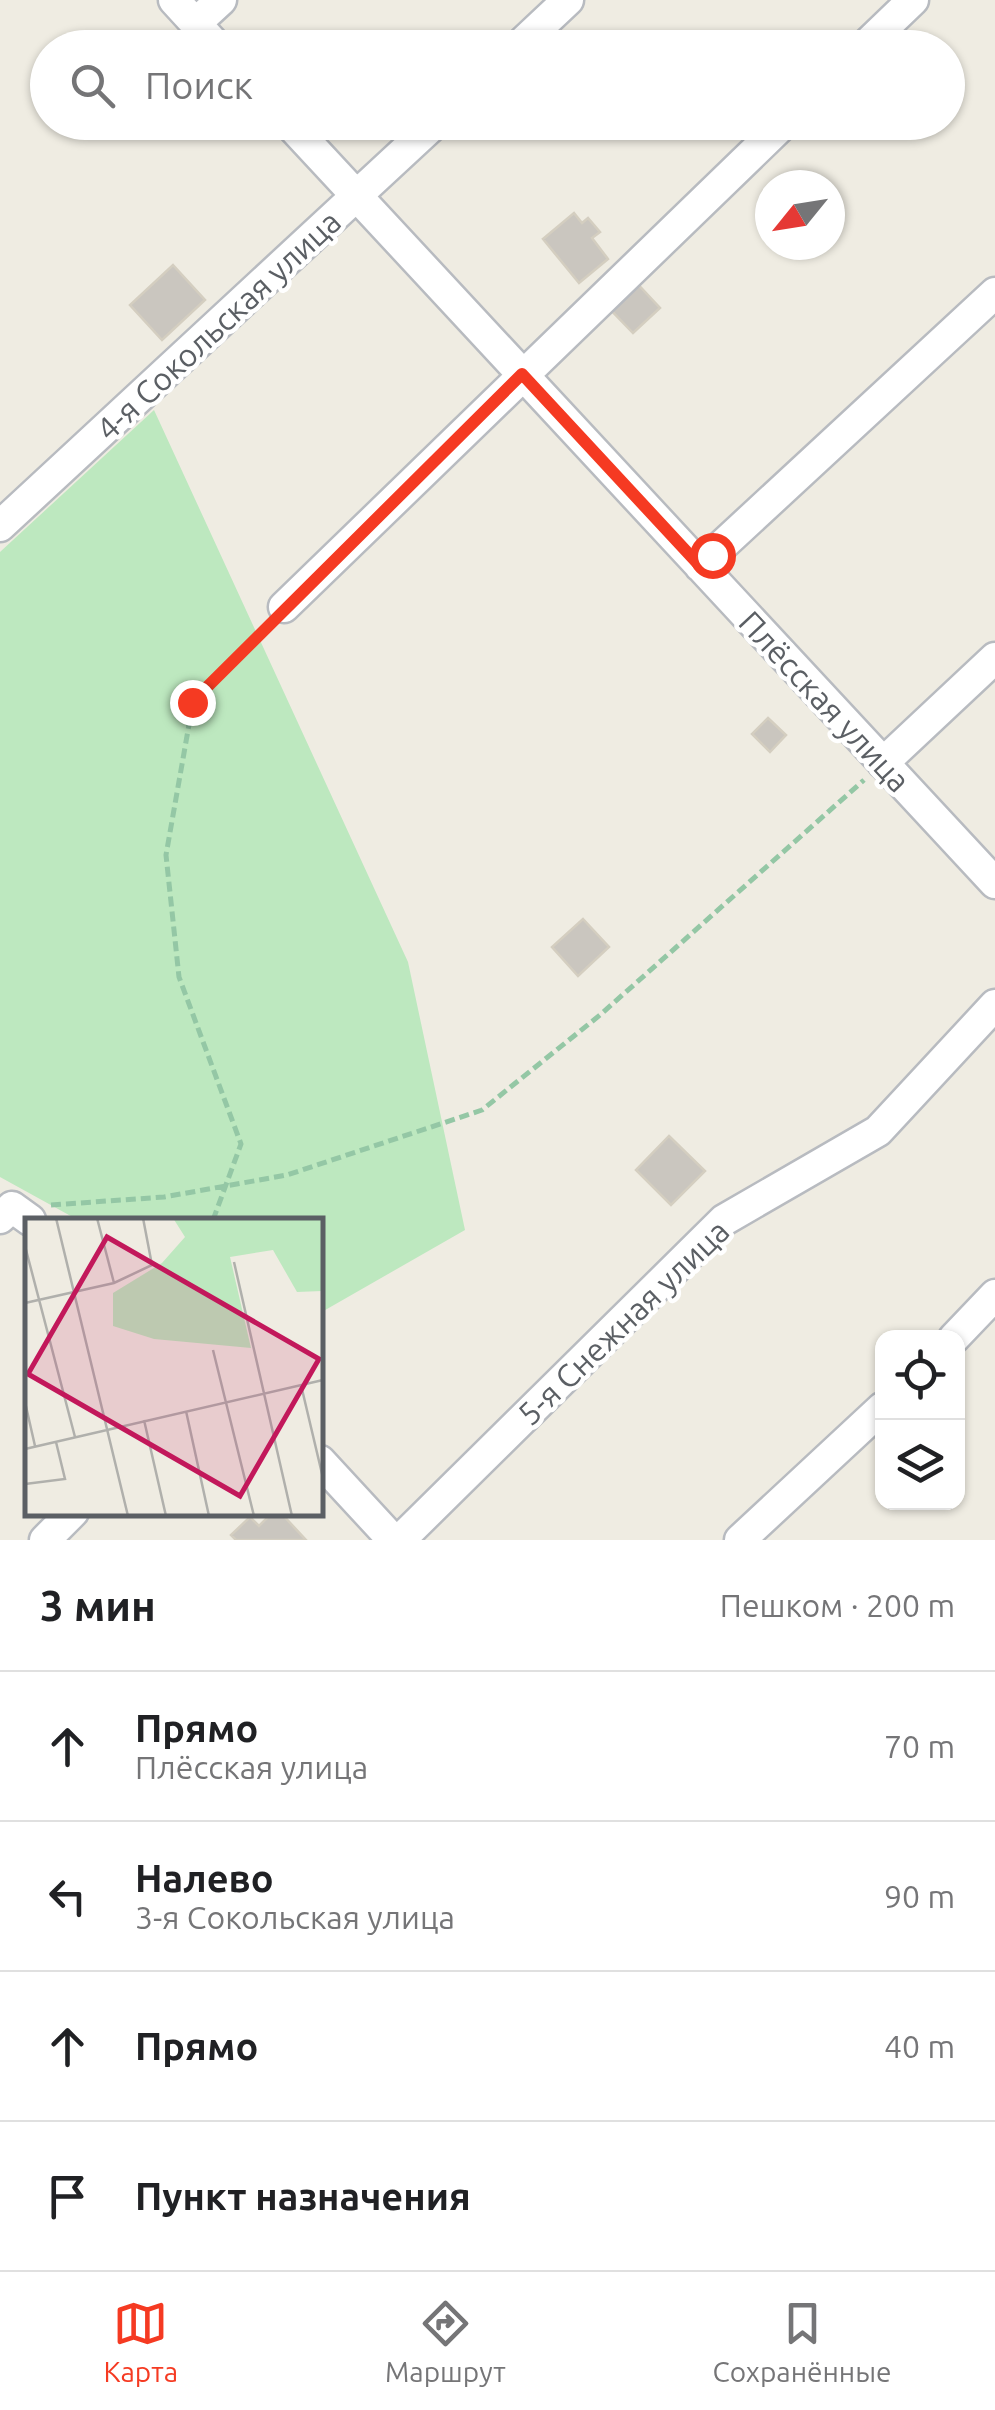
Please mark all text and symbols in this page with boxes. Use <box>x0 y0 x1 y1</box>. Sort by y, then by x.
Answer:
search box <box>30 30 965 140</box>
icon: search <box>65 58 120 113</box>
text: Поиск <box>145 64 253 106</box>
north arrow <box>755 170 845 260</box>
street label: 4-я Сокольская улица <box>89 203 347 447</box>
route start <box>690 533 736 579</box>
street label: Плёсская улица <box>732 603 918 799</box>
route end <box>170 680 216 726</box>
street label: 5-я Снежная улица <box>510 1212 736 1432</box>
inset map <box>25 1218 322 1515</box>
map controls <box>875 1330 965 1510</box>
button: locate <box>875 1330 965 1420</box>
button: layers <box>875 1420 965 1510</box>
text: 3 мин <box>40 1582 156 1629</box>
text: Пешком · 200 m <box>720 1587 955 1623</box>
text: Прямо <box>135 1707 258 1749</box>
icon: ahead <box>40 1719 95 1774</box>
text: 70 m <box>884 1728 955 1764</box>
text: Плёсская улица <box>135 1749 368 1785</box>
text: Налево <box>135 1857 274 1899</box>
icon: left <box>40 1869 95 1924</box>
text: 90 m <box>884 1878 955 1914</box>
text: 3-я Сокольская улица <box>135 1899 455 1935</box>
icon: ahead <box>40 2019 95 2074</box>
text: Прямо <box>135 2025 258 2067</box>
text: 40 m <box>884 2028 955 2064</box>
icon: arrive <box>40 2169 95 2224</box>
text: Пункт назначения <box>135 2175 471 2217</box>
tab: Карта <box>103 2296 178 2387</box>
tab: Маршрут <box>385 2296 506 2387</box>
tab: Сохранённые <box>713 2296 892 2387</box>

